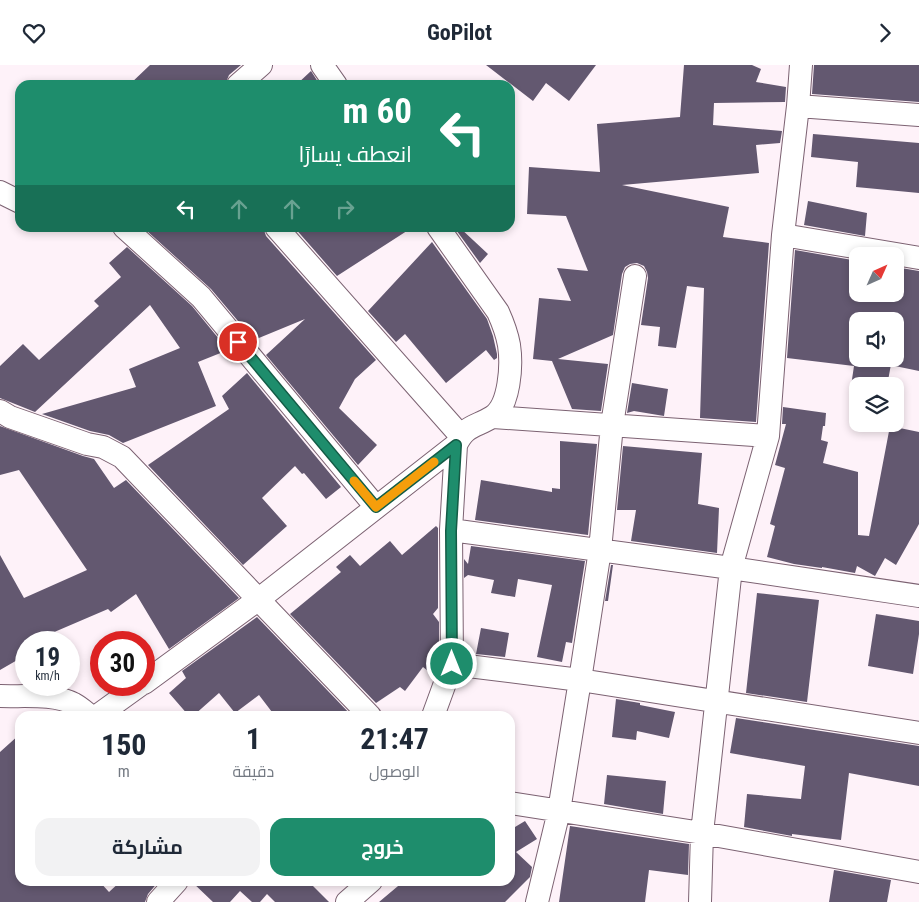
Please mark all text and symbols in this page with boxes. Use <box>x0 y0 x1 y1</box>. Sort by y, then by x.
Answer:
icon: heart <box>20 19 48 47</box>
icon: forward <box>871 19 899 47</box>
text: GoPilot <box>427 20 492 45</box>
text: 60 m <box>343 91 412 132</box>
icon: left <box>430 100 495 165</box>
text: انعطف يسارًا <box>298 142 412 167</box>
icon: left <box>172 195 200 223</box>
icon: ahead <box>225 195 253 223</box>
icon: ahead <box>278 195 306 223</box>
icon: right <box>331 195 359 223</box>
north arrow <box>849 247 904 303</box>
map controls <box>849 247 904 432</box>
button: sound <box>849 312 904 367</box>
pin <box>217 321 259 363</box>
icon: arrive <box>224 328 252 356</box>
button: layers <box>849 377 904 432</box>
speed limit sign: 30 <box>90 631 155 696</box>
position arrow <box>425 637 477 689</box>
text: 19 <box>35 643 60 672</box>
text: km/h <box>35 669 60 683</box>
text: 1 <box>246 721 261 756</box>
text: 21:47 <box>360 721 429 756</box>
text: 150 <box>101 727 147 762</box>
text: m <box>118 762 130 781</box>
text: دقيقة <box>233 762 274 781</box>
text: الوصول <box>369 762 420 781</box>
button: مشاركة <box>35 818 260 876</box>
button: خروج <box>270 818 495 876</box>

